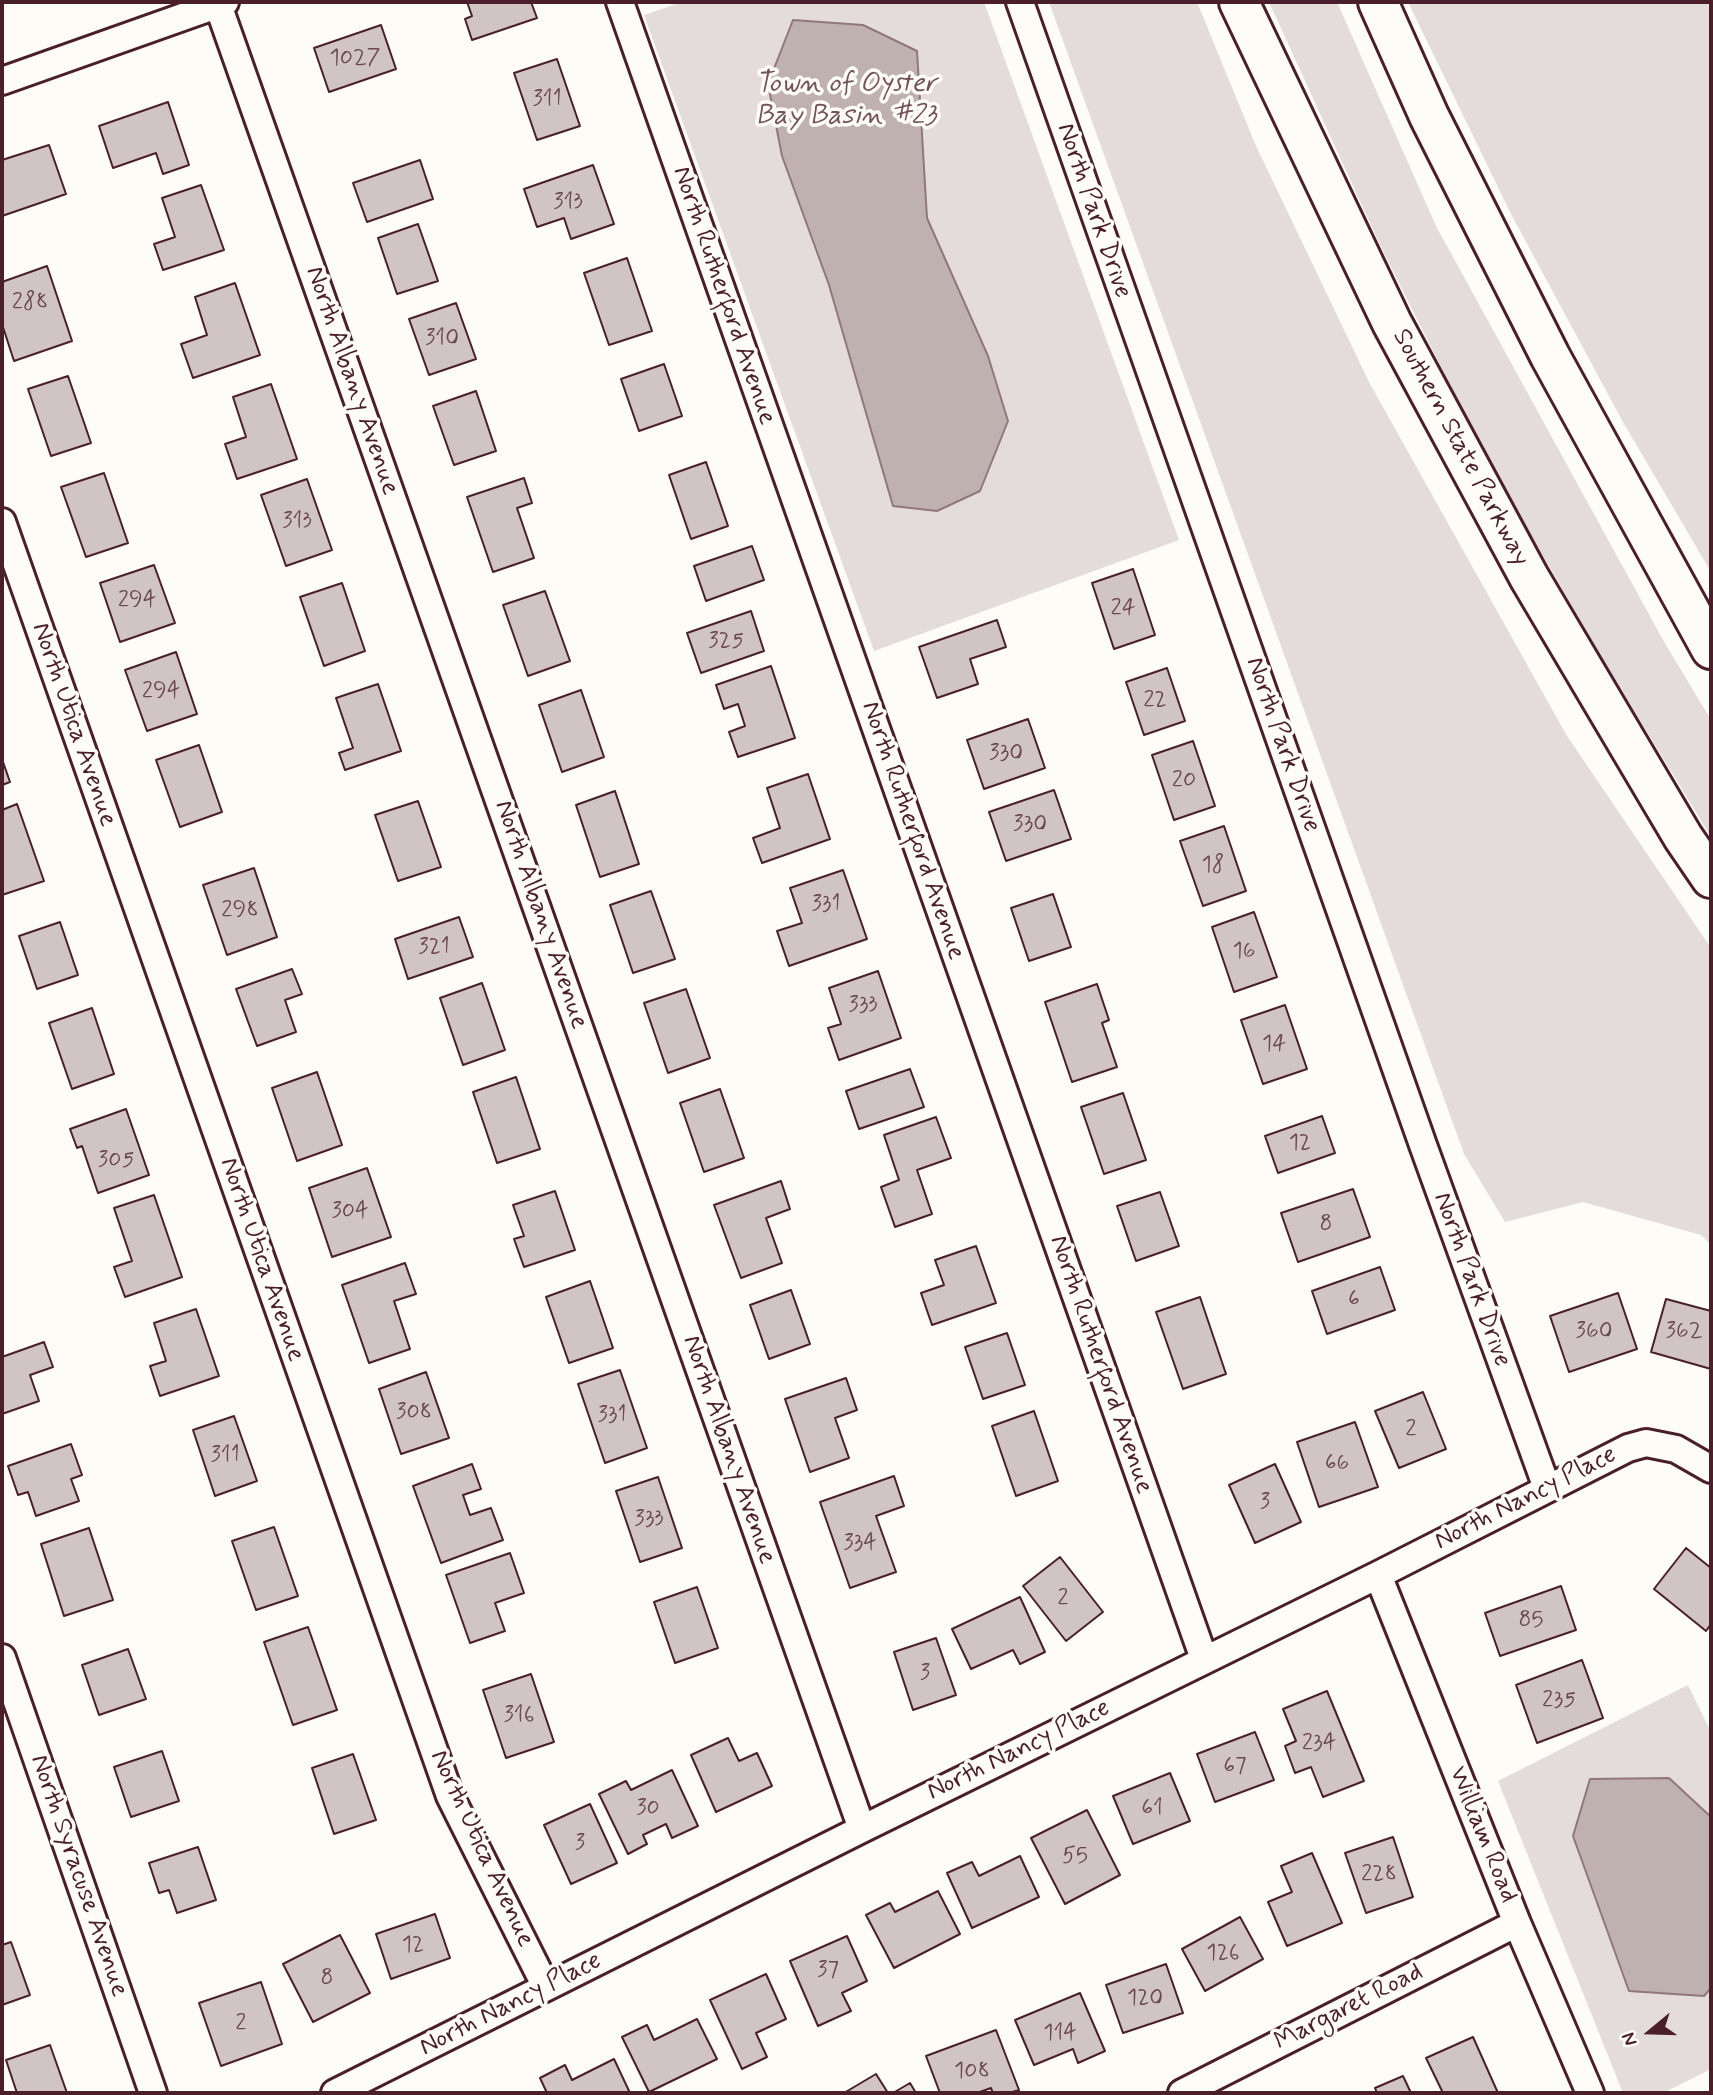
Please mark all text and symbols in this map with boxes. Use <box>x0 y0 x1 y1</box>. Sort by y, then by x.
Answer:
house number: 1027 <box>329 45 381 73</box>
water label: Town of Oyster Bay Basin #23 <box>755 68 937 134</box>
house number: 311 <box>532 86 562 114</box>
street label: North Park Drive <box>1048 119 1138 303</box>
street label: North Rutherford Avenue <box>664 163 782 429</box>
house number: 313 <box>553 189 583 217</box>
street label: North Albany Avenue <box>297 263 405 499</box>
house number: 288 <box>12 289 48 317</box>
street label: Southern State Parkway <box>1384 324 1536 572</box>
house number: 310 <box>425 325 459 353</box>
house number: 313 <box>282 508 312 536</box>
house number: 294 <box>118 587 156 615</box>
house number: 24 <box>1110 595 1136 623</box>
street label: North Utica Avenue <box>24 619 122 831</box>
house number: 325 <box>708 628 744 656</box>
street label: North Park Drive <box>1237 653 1327 837</box>
house number: 294 <box>142 678 180 706</box>
house number: 22 <box>1143 687 1167 715</box>
street label: North Rutherford Avenue <box>853 698 971 964</box>
house number: 330 <box>989 740 1023 768</box>
house number: 20 <box>1172 767 1196 795</box>
street label: North Albany Avenue <box>486 797 594 1033</box>
house number: 330 <box>1013 811 1047 839</box>
house number: 18 <box>1202 852 1224 880</box>
house number: 331 <box>811 891 841 919</box>
house number: 298 <box>221 897 259 925</box>
house number: 321 <box>418 934 450 962</box>
house number: 16 <box>1233 938 1255 966</box>
house number: 333 <box>848 992 878 1020</box>
house number: 14 <box>1262 1031 1286 1059</box>
house number: 12 <box>1289 1130 1311 1158</box>
house number: 305 <box>98 1147 134 1175</box>
street label: North Utica Avenue <box>212 1154 310 1366</box>
street label: North Park Drive <box>1425 1189 1517 1371</box>
house number: 304 <box>331 1198 369 1226</box>
house number: 8 <box>1320 1211 1332 1239</box>
street label: North Rutherford Avenue <box>1041 1232 1159 1498</box>
house number: 6 <box>1348 1286 1360 1314</box>
house number: 360 <box>1576 1318 1612 1346</box>
house number: 362 <box>1666 1318 1702 1346</box>
street label: North Albany Avenue <box>674 1332 782 1568</box>
house number: 308 <box>396 1399 432 1427</box>
house number: 331 <box>597 1402 627 1430</box>
house number: 2 <box>1405 1416 1417 1444</box>
street label: North Nancy Place <box>1430 1440 1622 1558</box>
house number: 311 <box>210 1442 240 1470</box>
house number: 66 <box>1325 1450 1349 1478</box>
house number: 3 <box>1260 1489 1270 1517</box>
house number: 333 <box>634 1506 664 1534</box>
house number: 334 <box>843 1530 877 1558</box>
house number: 2 <box>1057 1585 1069 1613</box>
house number: 85 <box>1518 1607 1544 1635</box>
house number: 3 <box>920 1660 930 1688</box>
house number: 235 <box>1542 1687 1576 1715</box>
street label: North Nancy Place <box>923 1693 1115 1809</box>
house number: 316 <box>503 1702 535 1730</box>
house number: 234 <box>1302 1730 1336 1758</box>
street label: North Utica Avenue <box>422 1746 540 1952</box>
street label: North Syracuse Avenue <box>22 1751 134 2001</box>
house number: 67 <box>1223 1753 1247 1781</box>
street label: William Road <box>1441 1762 1523 1908</box>
house number: 30 <box>636 1795 660 1823</box>
house number: 61 <box>1141 1795 1163 1823</box>
house number: 3 <box>575 1830 585 1858</box>
house number: 55 <box>1062 1843 1088 1871</box>
house number: 228 <box>1361 1861 1397 1889</box>
house number: 12 <box>402 1932 424 1960</box>
house number: 126 <box>1206 1940 1240 1968</box>
street label: North Nancy Place <box>415 1946 607 2064</box>
house number: 37 <box>817 1957 839 1985</box>
street label: Margaret Road <box>1270 1957 1428 2059</box>
house number: 8 <box>321 1965 333 1993</box>
house number: 120 <box>1127 1985 1163 2013</box>
north arrow <box>1615 1997 1685 2067</box>
house number: 2 <box>235 2010 247 2038</box>
house number: 114 <box>1043 2020 1077 2048</box>
text: N <box>1616 2029 1644 2049</box>
house number: 108 <box>954 2058 990 2086</box>

